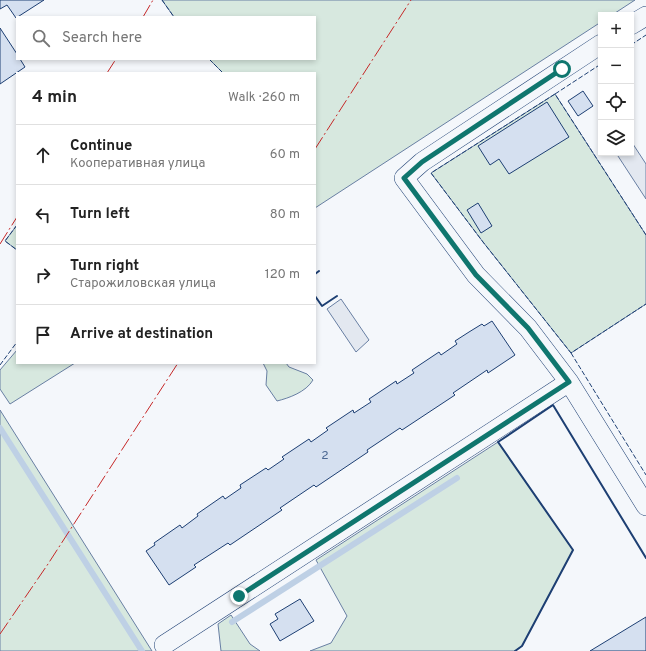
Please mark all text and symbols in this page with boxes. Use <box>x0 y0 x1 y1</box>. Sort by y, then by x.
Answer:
map controls <box>598 12 634 156</box>
button: + <box>598 12 634 48</box>
search box <box>16 16 316 60</box>
icon: search <box>30 27 52 49</box>
text: Search here <box>62 29 142 48</box>
button: − <box>598 48 634 84</box>
route start <box>553 60 571 78</box>
button: locate <box>598 84 634 120</box>
text: 4 min <box>32 87 77 109</box>
text: Walk · 260 m <box>228 90 300 106</box>
button: layers <box>598 120 634 156</box>
text: Continue <box>70 137 132 156</box>
icon: ahead <box>32 144 54 166</box>
text: 60 m <box>270 147 300 163</box>
text: Кооперативная улица <box>70 156 205 172</box>
icon: left <box>32 204 54 226</box>
text: Turn left <box>70 205 130 224</box>
text: 80 m <box>270 207 300 223</box>
text: Turn right <box>70 257 139 276</box>
icon: right <box>32 264 54 286</box>
text: 120 m <box>265 267 300 283</box>
text: Старожиловская улица <box>70 276 216 292</box>
icon: arrive <box>32 324 54 346</box>
text: Arrive at destination <box>70 325 213 344</box>
house number: 2 <box>321 448 329 464</box>
route end <box>230 587 248 605</box>

